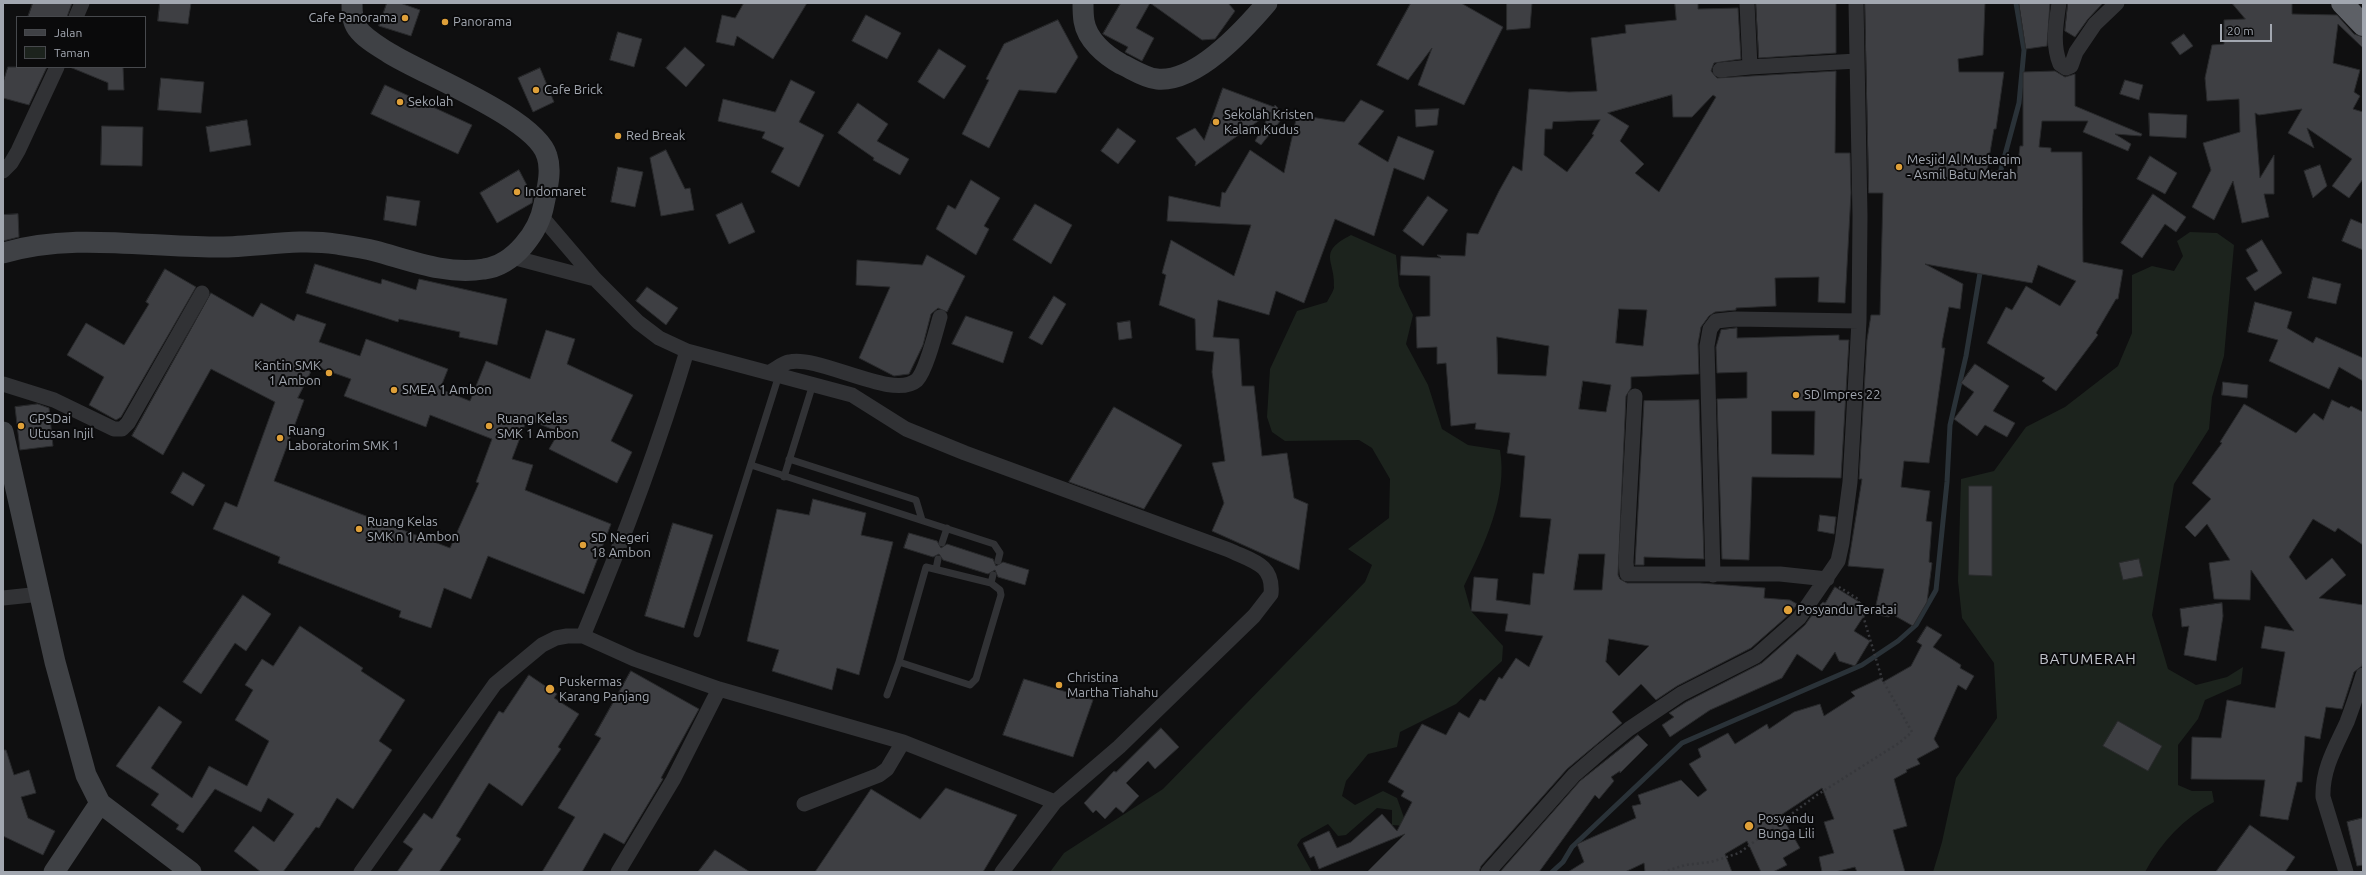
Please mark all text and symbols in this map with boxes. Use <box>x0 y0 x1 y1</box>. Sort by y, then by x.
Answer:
place label: Cafe Panorama <box>308 10 397 26</box>
marker: Cafe Panorama <box>400 13 410 23</box>
place label: Panorama <box>453 14 512 30</box>
legend <box>16 16 146 68</box>
scale bar <box>2222 16 2274 42</box>
marker: Panorama <box>440 17 450 27</box>
text: 20 m <box>2227 24 2254 37</box>
text: Jalan <box>54 26 82 39</box>
text: Taman <box>54 46 90 59</box>
place label: Cafe Brick <box>544 82 603 98</box>
marker: Cafe Brick <box>531 85 541 95</box>
place label: Sekolah <box>408 94 453 110</box>
marker: Sekolah <box>395 97 405 107</box>
place label: Sekolah Kristen Kalam Kudus <box>1224 107 1314 138</box>
marker: Sekolah Kristen Kalam Kudus <box>1211 117 1221 127</box>
place label: Red Break <box>626 128 685 144</box>
marker: Red Break <box>613 131 623 141</box>
place label: Mesjid Al Mustaqim - Asmil Batu Merah <box>1907 152 2021 183</box>
marker: Mesjid Al Mustaqim - Asmil Batu Merah <box>1894 162 1904 172</box>
place label: Indomaret <box>525 184 586 200</box>
marker: Indomaret <box>512 187 522 197</box>
place label: Kantin SMK 1 Ambon <box>254 358 321 389</box>
marker: Kantin SMK 1 Ambon <box>324 368 334 378</box>
place label: SMEA 1 Ambon <box>402 382 492 398</box>
marker: SMEA 1 Ambon <box>389 385 399 395</box>
place label: SD Impres 22 <box>1804 387 1880 403</box>
marker: SD Impres 22 <box>1791 390 1801 400</box>
place label: GPSDai Utusan Injil <box>29 411 94 442</box>
place label: Ruang Kelas SMK 1 Ambon <box>497 411 579 442</box>
marker: GPSDai Utusan Injil <box>16 421 26 431</box>
marker: Ruang Kelas SMK 1 Ambon <box>484 421 494 431</box>
place label: Ruang Laboratorim SMK 1 <box>288 423 399 454</box>
marker: Ruang Laboratorim SMK 1 <box>275 433 285 443</box>
place label: Ruang Kelas SMK n 1 Ambon <box>367 514 459 545</box>
marker: Ruang Kelas SMK n 1 Ambon <box>354 524 364 534</box>
place label: SD Negeri 18 Ambon <box>591 530 651 561</box>
marker: SD Negeri 18 Ambon <box>578 540 588 550</box>
place label: Posyandu Teratai <box>1797 602 1897 618</box>
marker: Posyandu Teratai <box>1782 604 1794 616</box>
district label: BATUMERAH <box>2039 650 2137 668</box>
place label: Christina Martha Tiahahu <box>1067 670 1158 701</box>
place label: Puskermas Karang Panjang <box>559 674 650 705</box>
marker: Christina Martha Tiahahu <box>1054 680 1064 690</box>
marker: Puskermas Karang Panjang <box>544 683 556 695</box>
place label: Posyandu Bunga Lili <box>1758 811 1815 842</box>
marker: Posyandu Bunga Lili <box>1743 820 1755 832</box>

